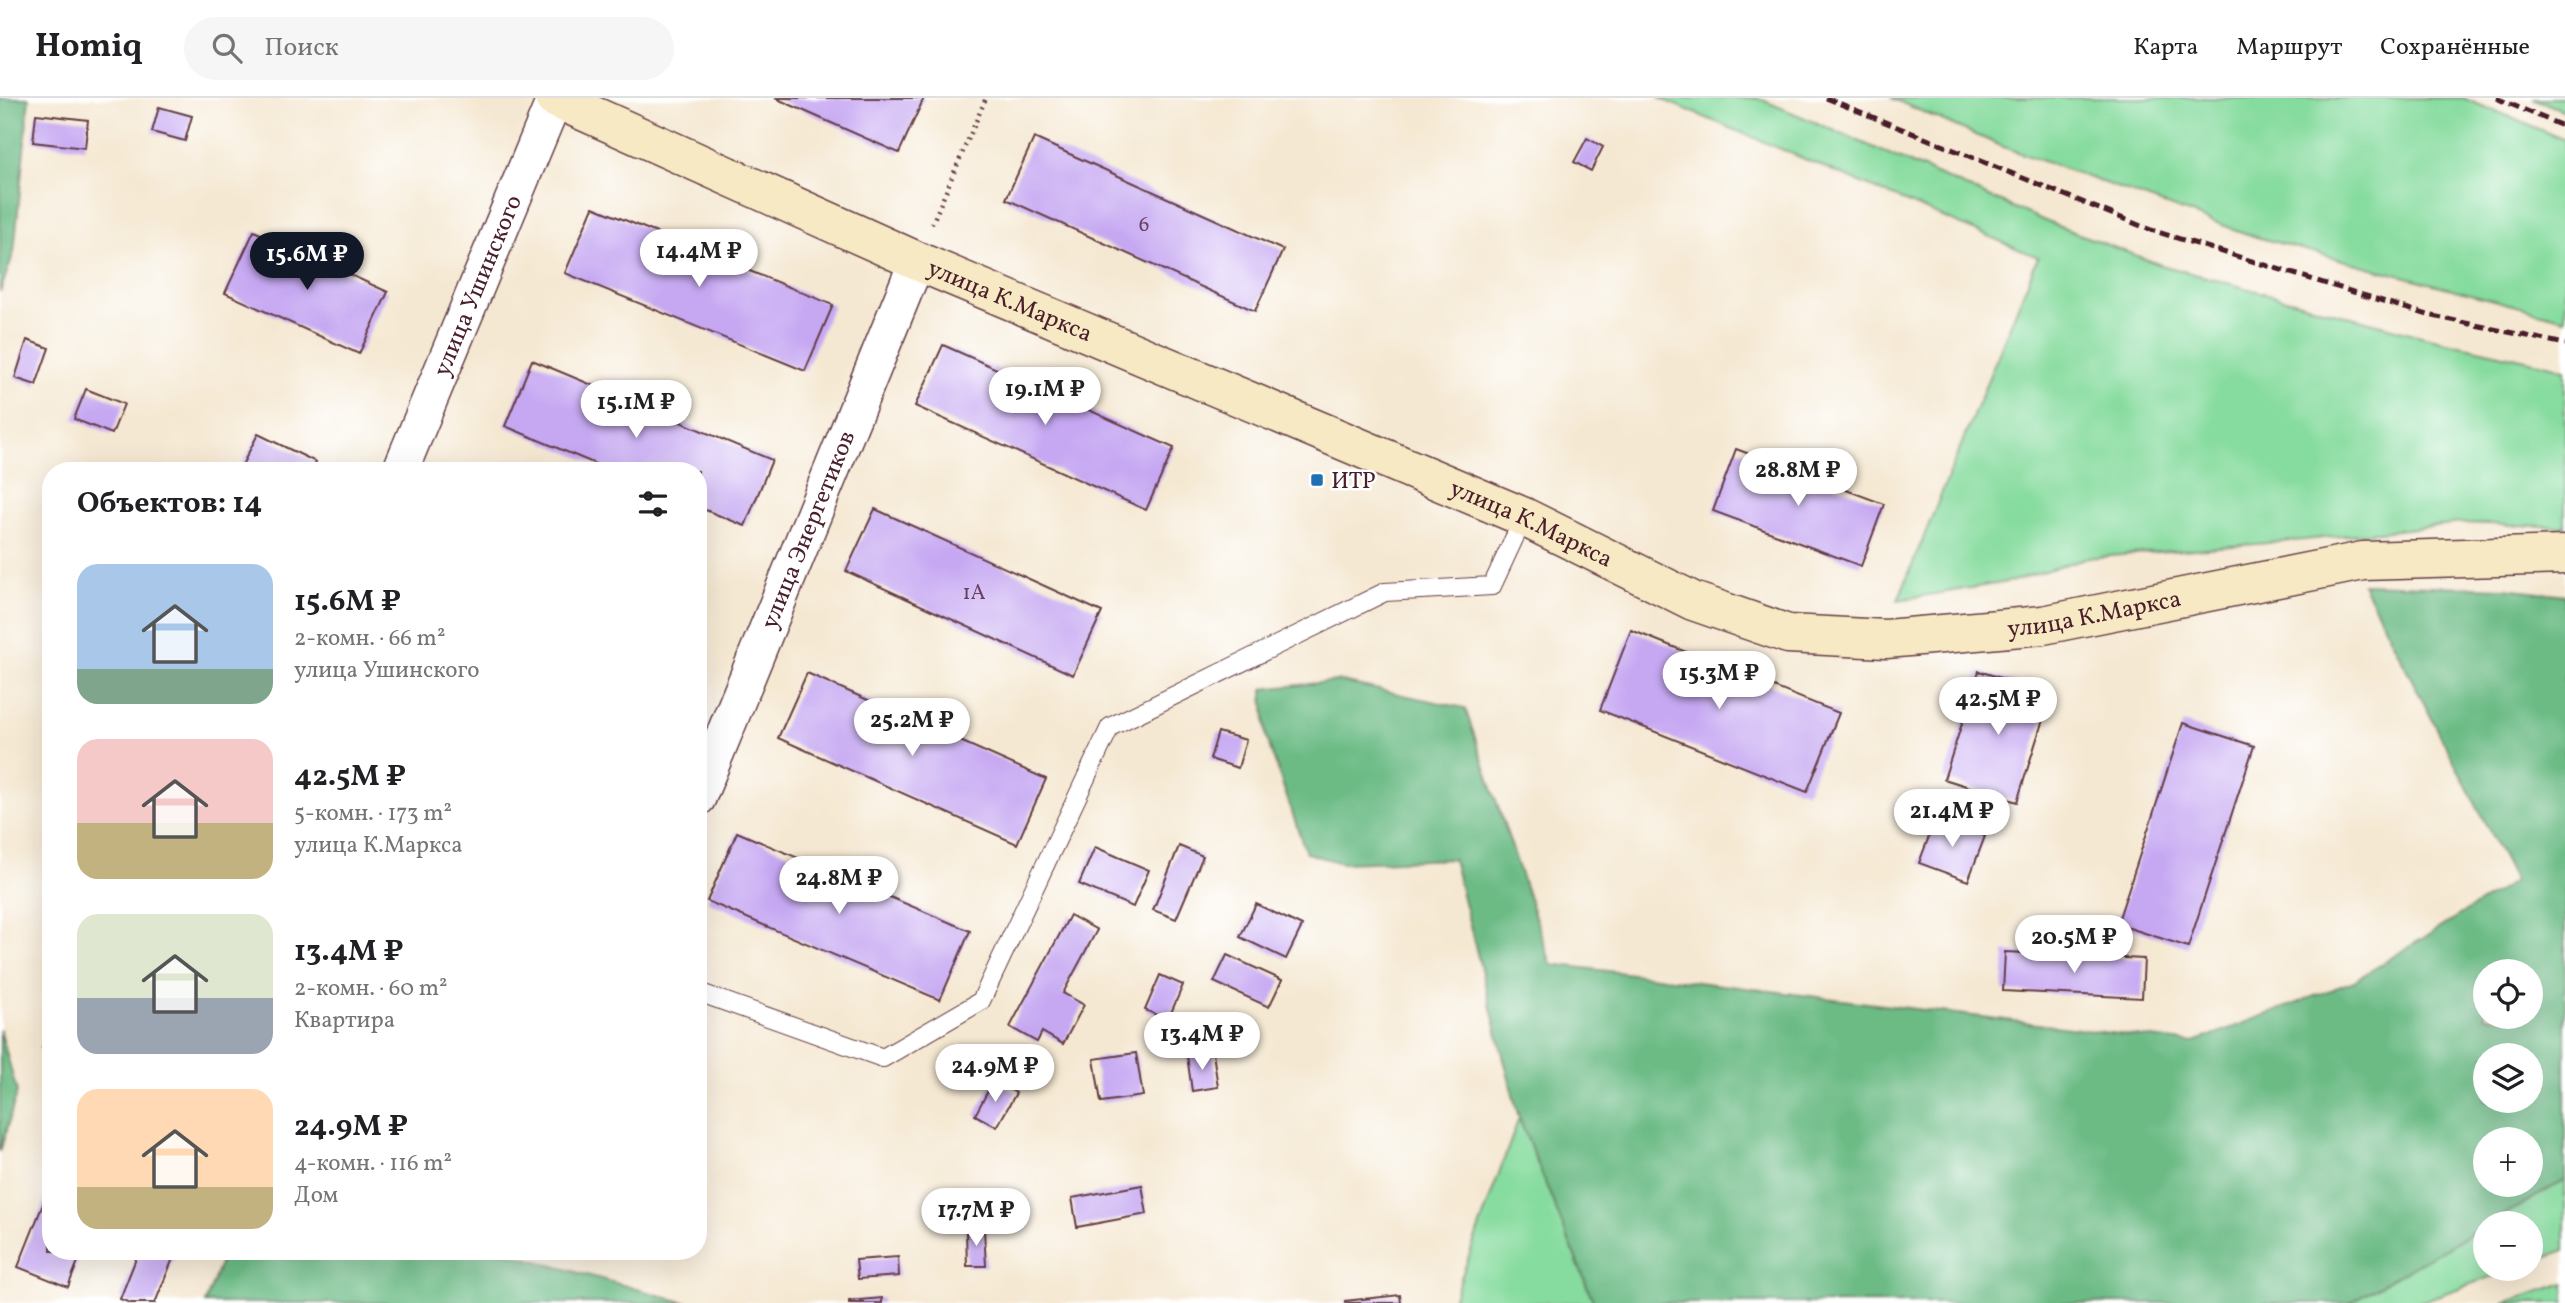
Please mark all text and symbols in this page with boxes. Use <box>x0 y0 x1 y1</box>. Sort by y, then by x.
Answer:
search box <box>184 17 674 80</box>
text: Homiq <box>35 25 142 71</box>
icon: search <box>208 29 246 67</box>
text: Поиск <box>264 30 339 66</box>
text: Карта <box>2133 31 2198 65</box>
text: Маршрут <box>2236 31 2342 65</box>
text: Сохранённые <box>2380 31 2530 65</box>
street label: улица Ушинского <box>426 190 532 382</box>
house number: 6 <box>1139 211 1149 240</box>
pin: 14.4M ₽ <box>634 230 764 289</box>
pin: 15.6M ₽ <box>242 232 372 292</box>
text: 14.4M ₽ <box>656 236 742 268</box>
text: 15.6M ₽ <box>266 239 348 271</box>
street label: улица К.Маркса <box>922 252 1097 352</box>
pin: 19.1M ₽ <box>980 368 1110 427</box>
text: 19.1M ₽ <box>1005 374 1085 406</box>
pin: 15.1M ₽ <box>571 380 701 440</box>
text: 15.1M ₽ <box>597 387 675 419</box>
street label: улица Энергетиков <box>754 426 865 635</box>
pin: 28.8M ₽ <box>1733 448 1863 508</box>
text: 28.8M ₽ <box>1755 455 1841 487</box>
place label: ИТР <box>1331 465 1376 499</box>
marker: ИТР <box>1309 472 1325 488</box>
street label: улица К.Маркса <box>1444 473 1618 577</box>
text: Объектов: 14 <box>77 483 262 525</box>
icon: filters <box>634 485 672 523</box>
house number: 1А <box>963 579 986 608</box>
text: 15.6M ₽ <box>294 581 401 623</box>
street label: улица К.Маркса <box>2006 583 2184 647</box>
icon: home <box>133 592 217 676</box>
text: 2-комн. · 66 m² <box>294 623 445 655</box>
pin: 15.3M ₽ <box>1654 652 1784 711</box>
text: улица Ушинского <box>294 655 480 687</box>
text: 15.3M ₽ <box>1679 658 1759 690</box>
pin: 42.5M ₽ <box>1933 678 2063 737</box>
text: 42.5M ₽ <box>1955 684 2041 716</box>
pin: 25.2M ₽ <box>847 698 977 758</box>
text: 25.2M ₽ <box>870 705 954 737</box>
text: 42.5M ₽ <box>294 756 406 798</box>
icon: home <box>133 767 217 851</box>
pin: 21.4M ₽ <box>1887 790 2017 849</box>
text: 21.4M ₽ <box>1910 796 1994 828</box>
text: 5-комн. · 173 m² <box>294 798 452 830</box>
text: улица К.Маркса <box>294 830 463 862</box>
pin: 24.8M ₽ <box>774 856 904 916</box>
text: 24.8M ₽ <box>795 863 883 895</box>
pin: 20.5M ₽ <box>2009 916 2139 975</box>
text: 20.5M ₽ <box>2031 922 2117 954</box>
text: 13.4M ₽ <box>294 931 404 973</box>
icon: home <box>133 942 217 1026</box>
map controls <box>2473 959 2543 1281</box>
button: locate <box>2473 959 2543 1029</box>
text: 2-комн. · 60 m² <box>294 973 448 1005</box>
text: Квартира <box>294 1005 395 1037</box>
pin: 13.4M ₽ <box>1137 1012 1267 1072</box>
text: 13.4M ₽ <box>1160 1019 1244 1051</box>
button: layers <box>2473 1043 2543 1113</box>
pin: 24.9M ₽ <box>930 1044 1060 1104</box>
text: 24.9M ₽ <box>951 1051 1039 1083</box>
text: 24.9M ₽ <box>294 1106 408 1148</box>
icon: home <box>133 1117 217 1201</box>
button: + <box>2473 1127 2543 1197</box>
text: 4-комн. · 116 m² <box>294 1148 452 1180</box>
text: Дом <box>294 1180 338 1212</box>
pin: 17.7M ₽ <box>911 1188 1041 1248</box>
text: 17.7M ₽ <box>937 1195 1015 1227</box>
button: − <box>2473 1211 2543 1281</box>

